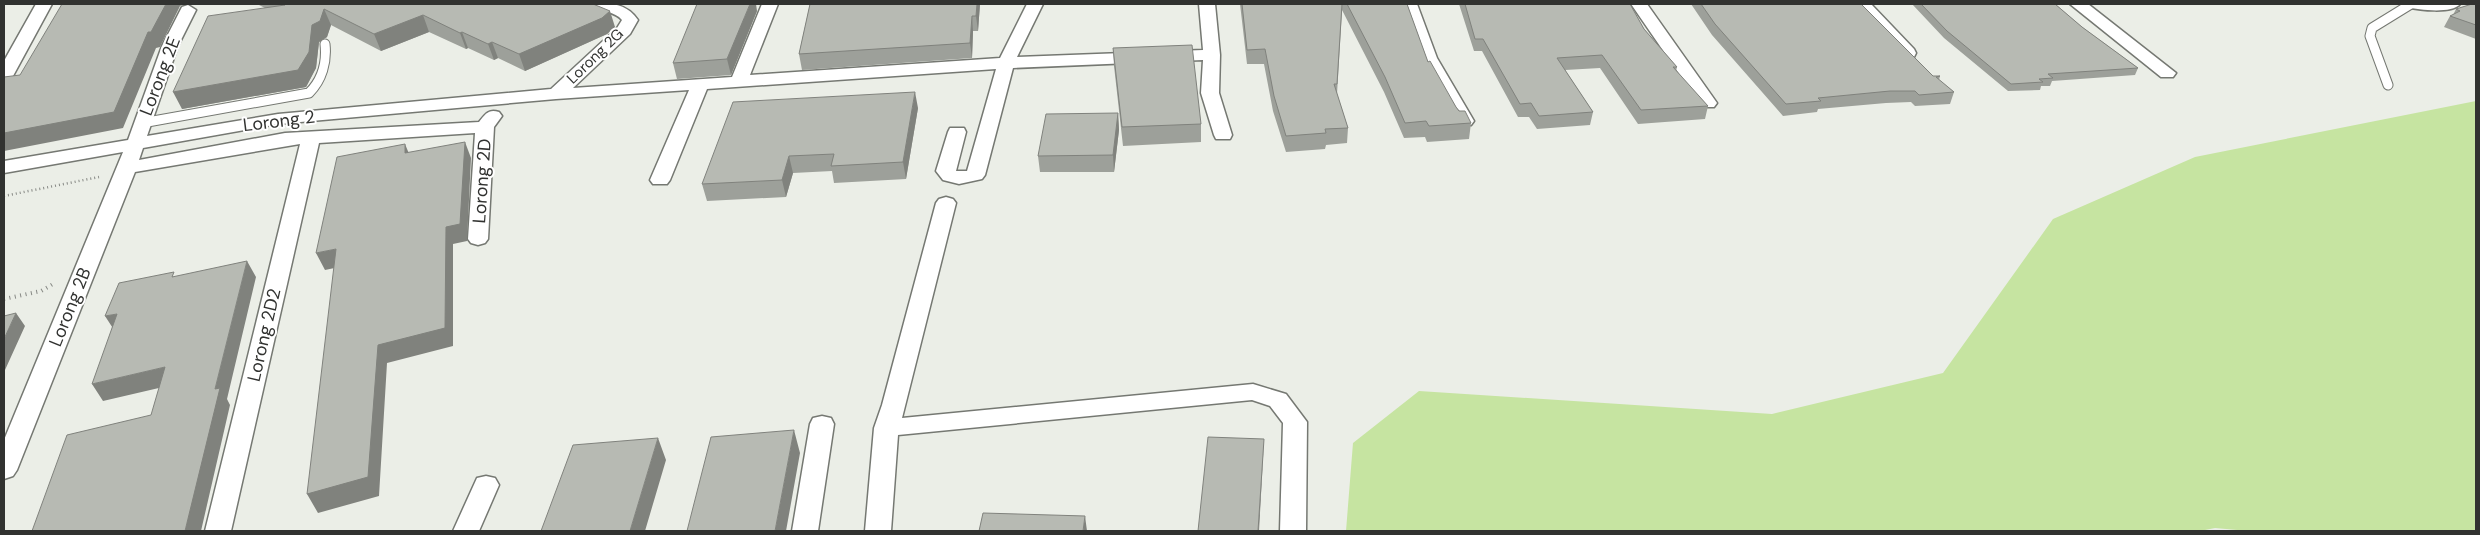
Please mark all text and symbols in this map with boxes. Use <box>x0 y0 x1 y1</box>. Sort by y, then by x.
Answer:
street label: Lorong 2G <box>562 24 628 88</box>
street label: Lorong 2E <box>134 33 186 119</box>
street label: Lorong 2 <box>242 105 316 137</box>
street label: Lorong 2D <box>467 138 497 224</box>
street label: Lorong 2B <box>43 264 97 350</box>
street label: Lorong 2D2 <box>242 286 286 384</box>

